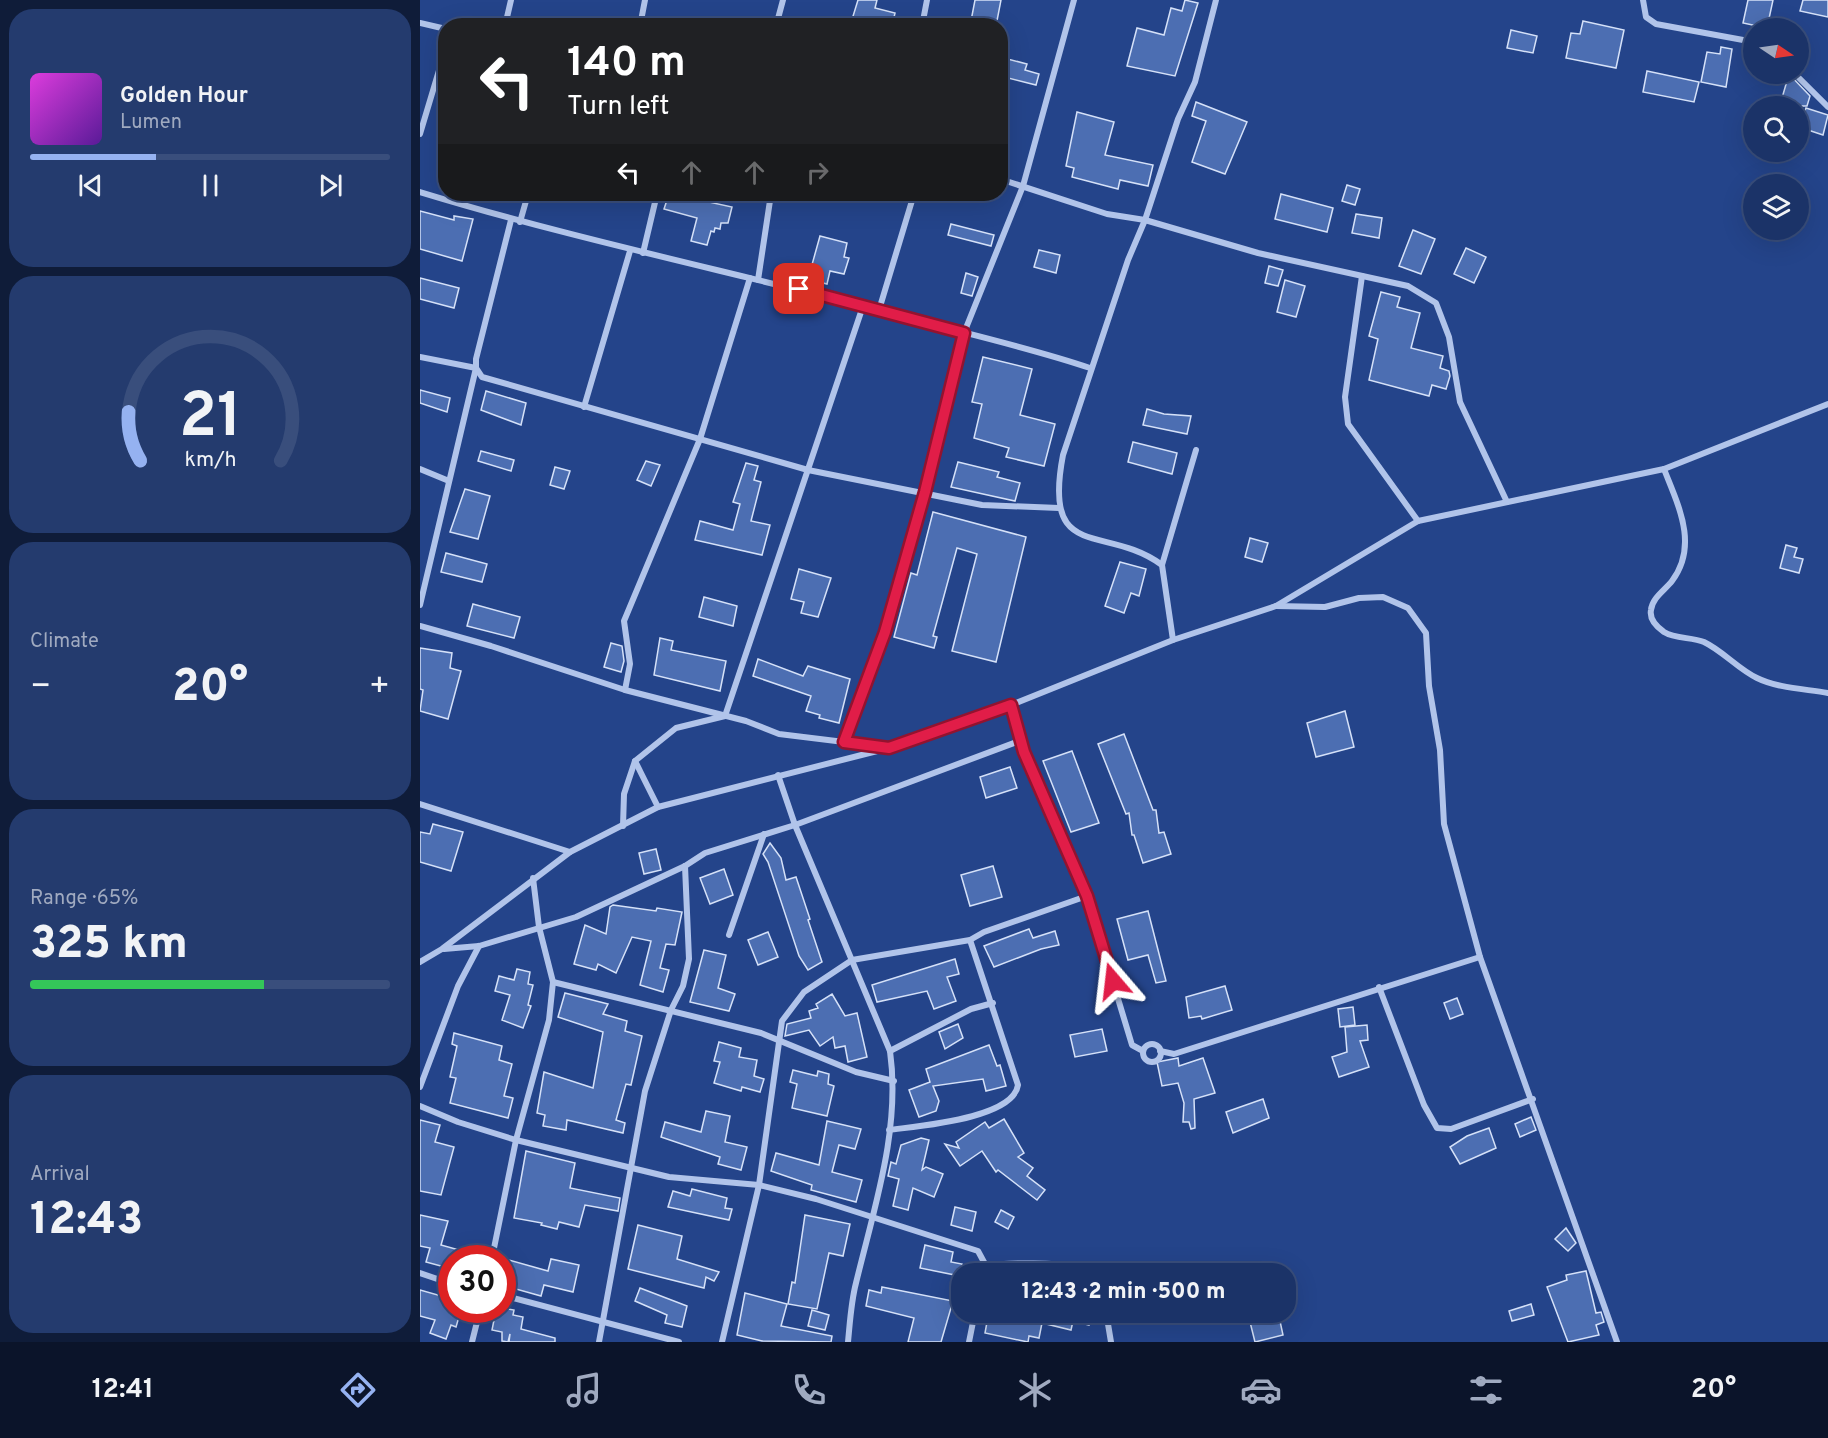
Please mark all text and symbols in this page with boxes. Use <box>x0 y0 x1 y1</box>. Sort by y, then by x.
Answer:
north arrow <box>1743 18 1809 84</box>
map controls <box>1743 18 1809 240</box>
text: 140 m <box>567 38 686 91</box>
icon: left <box>468 42 546 120</box>
text: Golden Hour <box>120 83 248 110</box>
text: Turn left <box>567 90 669 124</box>
button: search <box>1743 96 1809 162</box>
text: Lumen <box>120 110 182 136</box>
icon: left <box>612 156 645 189</box>
icon: ahead <box>675 156 708 189</box>
icon: ahead <box>738 156 771 189</box>
icon: right <box>801 156 834 189</box>
icon: previous <box>74 169 107 202</box>
icon: pause <box>194 169 227 202</box>
icon: next <box>314 169 347 202</box>
button: layers <box>1743 174 1809 240</box>
pin <box>773 263 824 314</box>
icon: arrive <box>782 272 815 305</box>
text: 21 <box>178 381 242 460</box>
text: km/h <box>184 448 236 475</box>
text: Climate <box>30 629 99 655</box>
text: 20° <box>172 660 248 717</box>
text: − <box>30 667 51 709</box>
text: + <box>369 667 390 709</box>
text: Range · 65% <box>30 886 139 912</box>
text: 325 km <box>30 917 188 974</box>
position arrow <box>1081 949 1145 1013</box>
text: Arrival <box>30 1162 90 1188</box>
text: 12:43 <box>30 1193 143 1250</box>
speed limit sign: 30 <box>438 1245 516 1323</box>
text: 12:43 · 2 min · 500 m <box>1022 1279 1225 1306</box>
icon: directions <box>337 1369 379 1411</box>
icon: music <box>563 1369 605 1411</box>
icon: phone <box>788 1369 830 1411</box>
icon: climate <box>1014 1369 1056 1411</box>
icon: car <box>1240 1369 1282 1411</box>
icon: filters <box>1465 1369 1507 1411</box>
text: 12:41 <box>92 1373 154 1407</box>
text: 20° <box>1691 1373 1736 1407</box>

